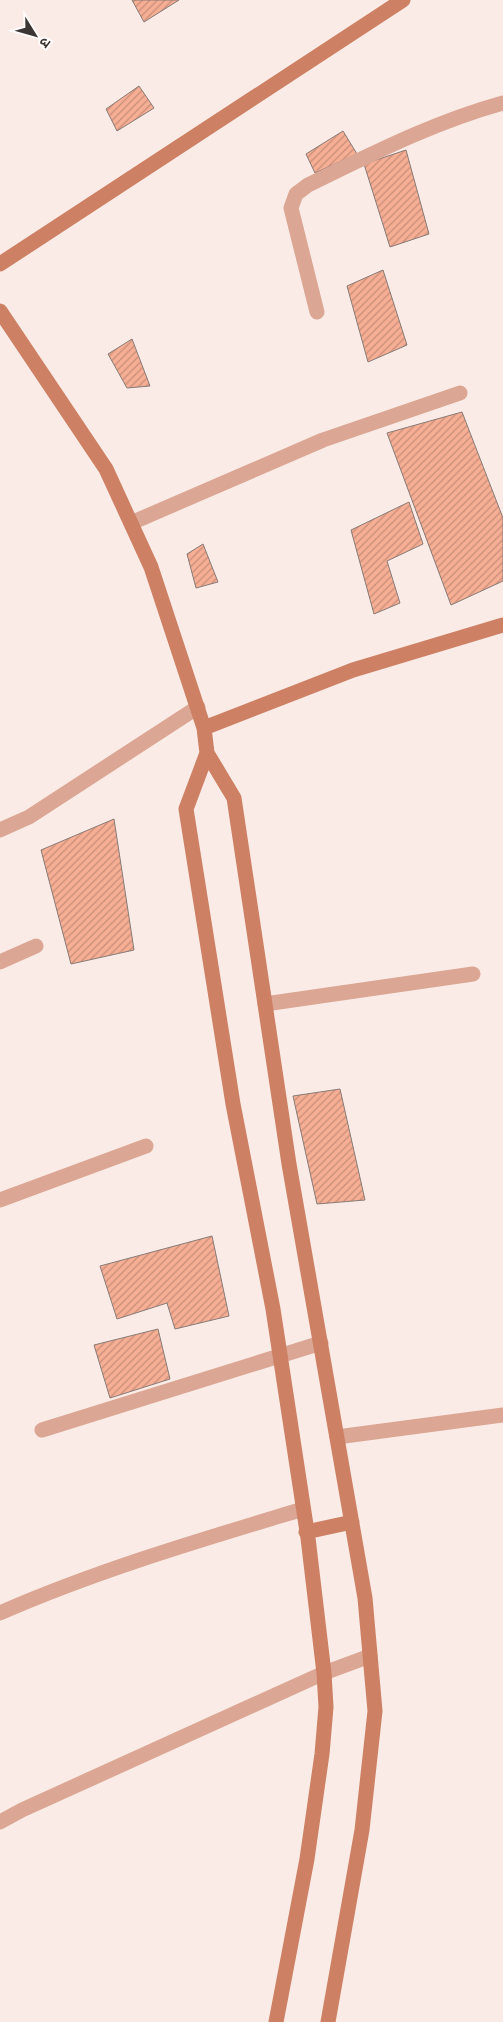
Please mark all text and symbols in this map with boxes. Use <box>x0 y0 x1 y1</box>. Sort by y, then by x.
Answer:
north arrow <box>10 10 60 60</box>
text: उ <box>36 35 54 52</box>

